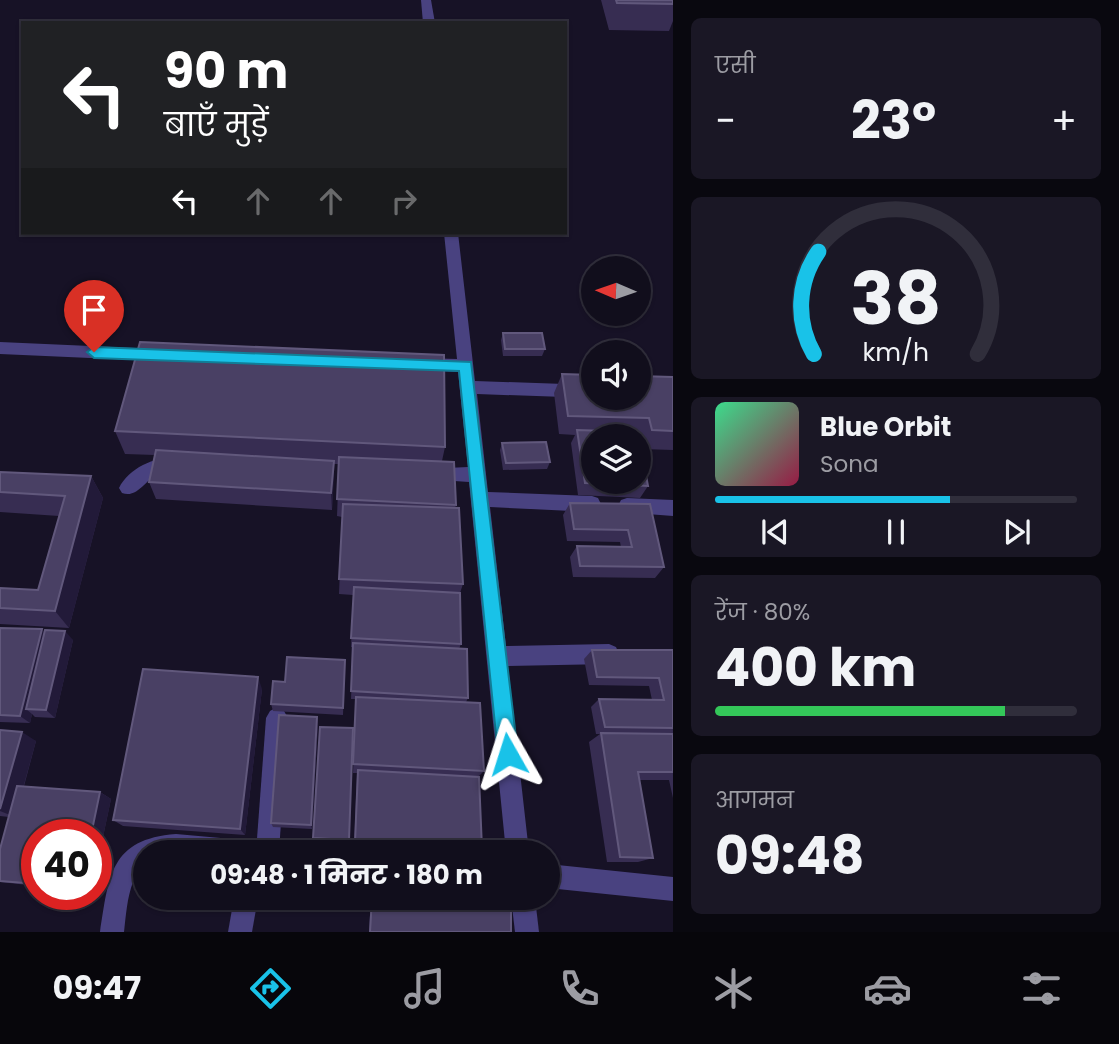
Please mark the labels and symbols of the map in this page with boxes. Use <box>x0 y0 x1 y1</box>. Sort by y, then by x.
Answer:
north arrow <box>581 256 651 326</box>
pin <box>64 280 124 352</box>
position arrow <box>471 717 545 791</box>
speed limit sign: 40 <box>21 819 112 910</box>

